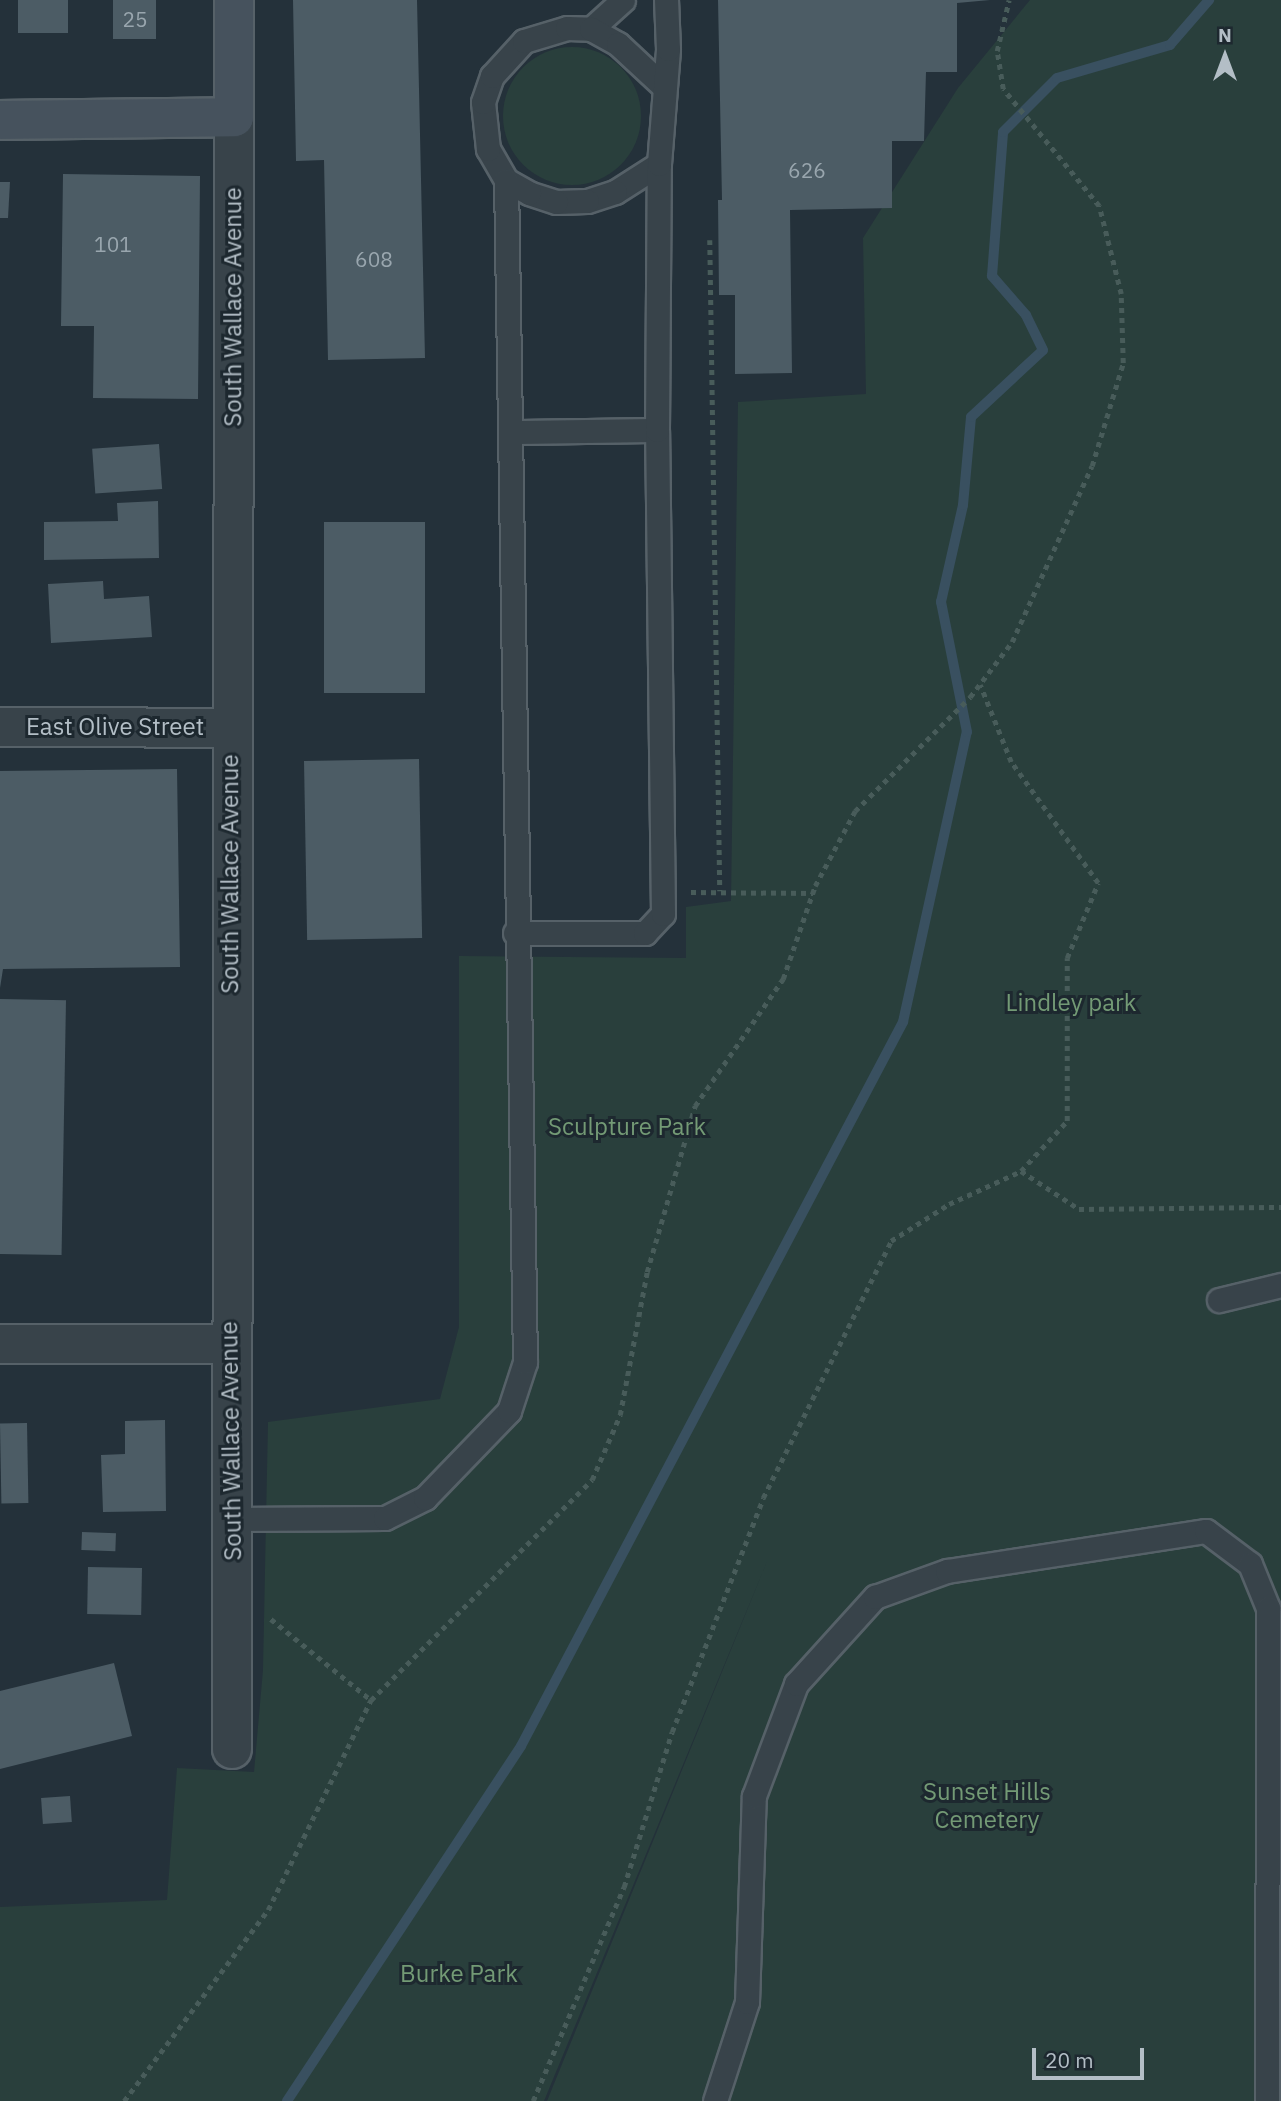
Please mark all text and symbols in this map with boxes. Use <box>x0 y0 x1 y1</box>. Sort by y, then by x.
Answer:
house number: 25 <box>122 6 148 32</box>
north arrow <box>1190 21 1260 91</box>
text: N <box>1218 23 1232 47</box>
house number: 626 <box>788 157 826 183</box>
street label: South Wallace Avenue <box>219 187 247 427</box>
house number: 101 <box>94 231 132 257</box>
house number: 608 <box>355 246 393 272</box>
street label: East Olive Street <box>26 713 204 741</box>
street label: South Wallace Avenue <box>216 754 244 994</box>
park label: Lindley park <box>1006 989 1136 1017</box>
park label: Sculpture Park <box>548 1113 706 1141</box>
street label: South Wallace Avenue <box>215 1321 247 1561</box>
park label: Sunset Hills Cemetery <box>923 1778 1051 1834</box>
park label: Burke Park <box>400 1960 518 1988</box>
scale bar <box>1036 2035 1148 2078</box>
text: 20 m <box>1045 2046 1094 2074</box>

